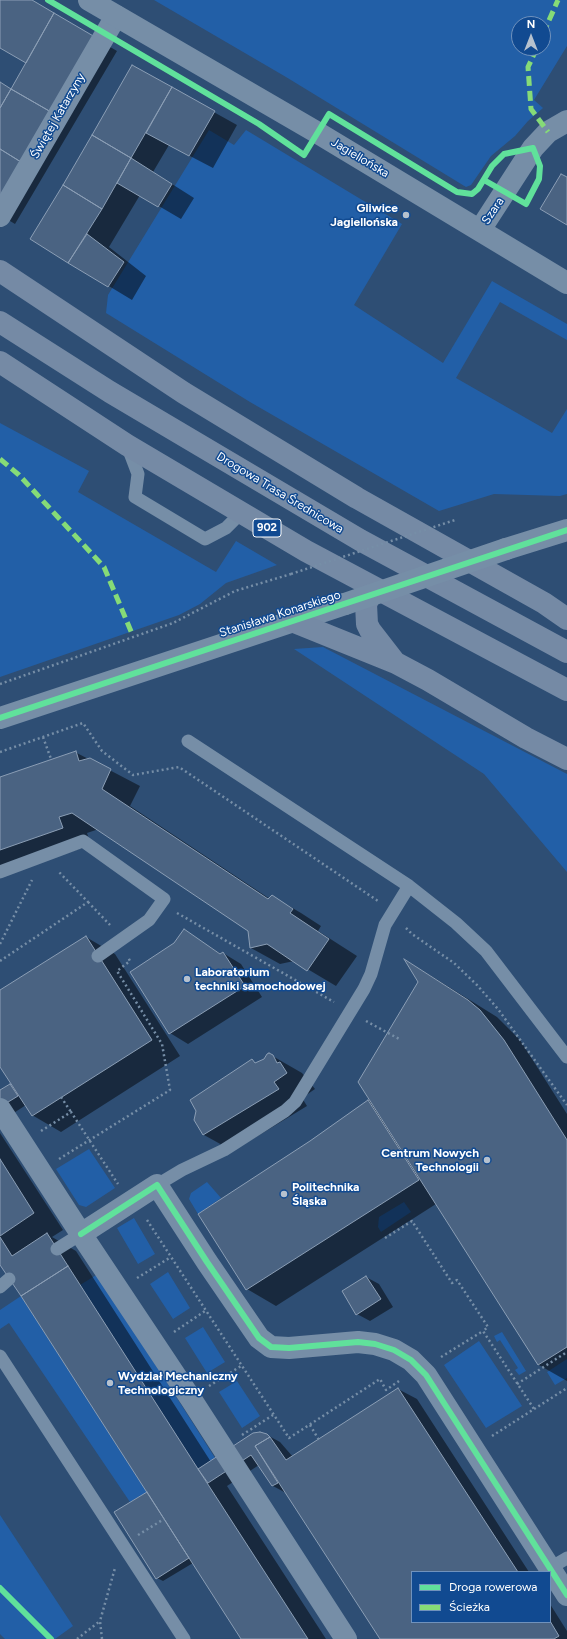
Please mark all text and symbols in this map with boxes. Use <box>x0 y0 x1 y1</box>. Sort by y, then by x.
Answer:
north arrow <box>511 16 551 56</box>
text: N <box>527 18 535 31</box>
street label: Świętej Katarzyny <box>28 71 88 161</box>
street label: Jagiellońska <box>328 135 392 181</box>
street label: Szara <box>479 195 507 227</box>
place label: Gliwice Jagiellońska <box>330 201 398 229</box>
marker: Gliwice Jagiellońska <box>401 210 411 220</box>
street label: Drogowa Trasa Średnicowa <box>214 449 346 537</box>
road number: 902 <box>253 519 281 537</box>
street label: Stanisława Konarskiego <box>218 588 342 640</box>
place label: Laboratorium techniki samochodowej <box>195 965 326 993</box>
marker: Laboratorium techniki samochodowej <box>182 974 192 984</box>
place label: Centrum Nowych Technologii <box>381 1146 479 1174</box>
marker: Centrum Nowych Technologii <box>482 1155 492 1165</box>
place label: Politechnika Śląska <box>292 1180 359 1208</box>
marker: Politechnika Śląska <box>279 1189 289 1199</box>
place label: Wydział Mechaniczny Technologiczny <box>118 1369 238 1397</box>
marker: Wydział Mechaniczny Technologiczny <box>105 1378 115 1388</box>
legend <box>411 1571 551 1623</box>
text: Droga rowerowa <box>449 1580 537 1594</box>
text: Ścieżka <box>449 1600 490 1614</box>

